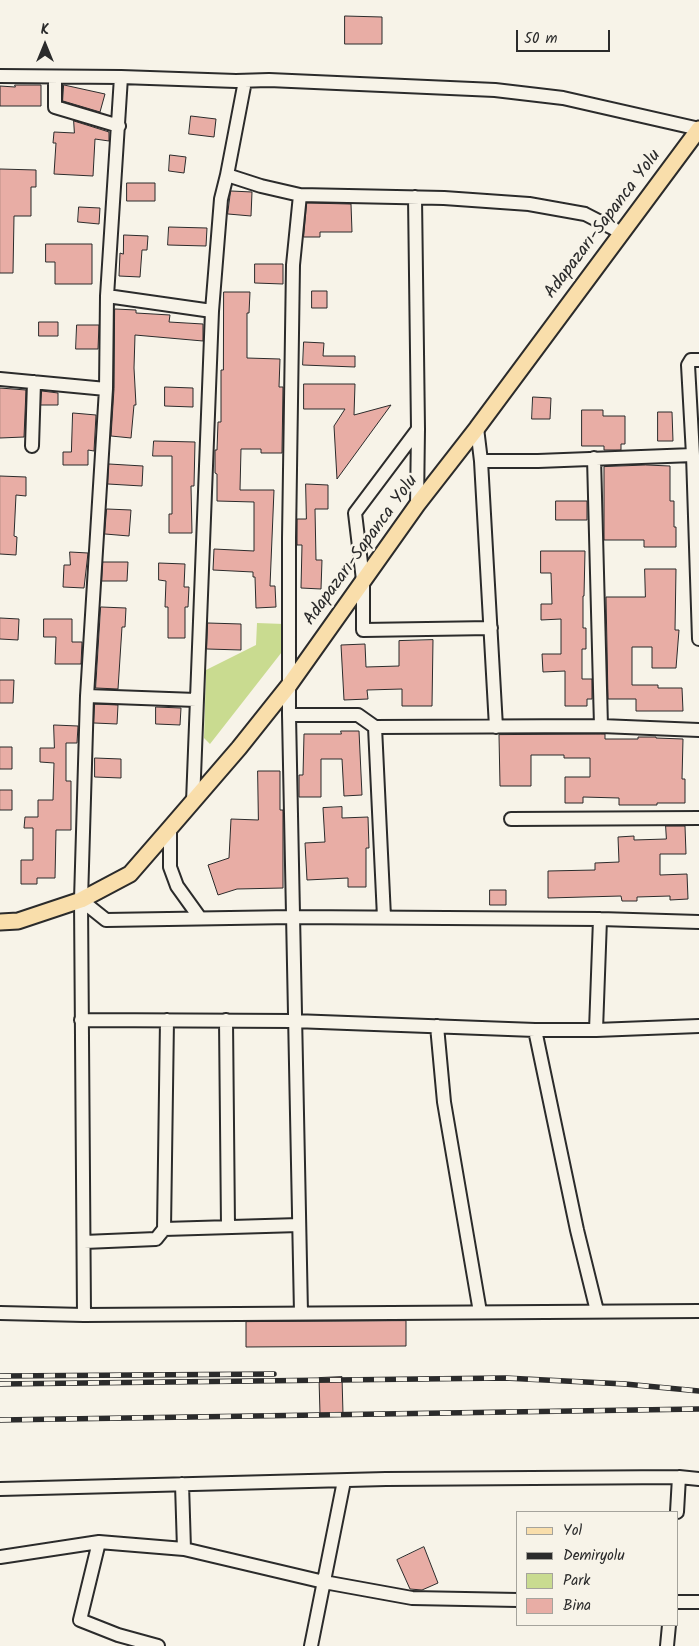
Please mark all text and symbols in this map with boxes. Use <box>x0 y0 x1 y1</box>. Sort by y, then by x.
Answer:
text: K <box>41 19 49 41</box>
north arrow <box>20 20 70 70</box>
scale bar <box>519 20 613 52</box>
text: 50 m <box>524 27 558 51</box>
street label: Adapazarı-Sapanca Yolu <box>541 146 667 304</box>
street label: Adapazarı-Sapanca Yolu <box>300 472 424 630</box>
legend <box>516 1511 679 1626</box>
text: Yol <box>563 1519 582 1543</box>
text: Demiryolu <box>563 1544 625 1568</box>
text: Park <box>563 1569 590 1593</box>
text: Bina <box>563 1594 591 1618</box>

